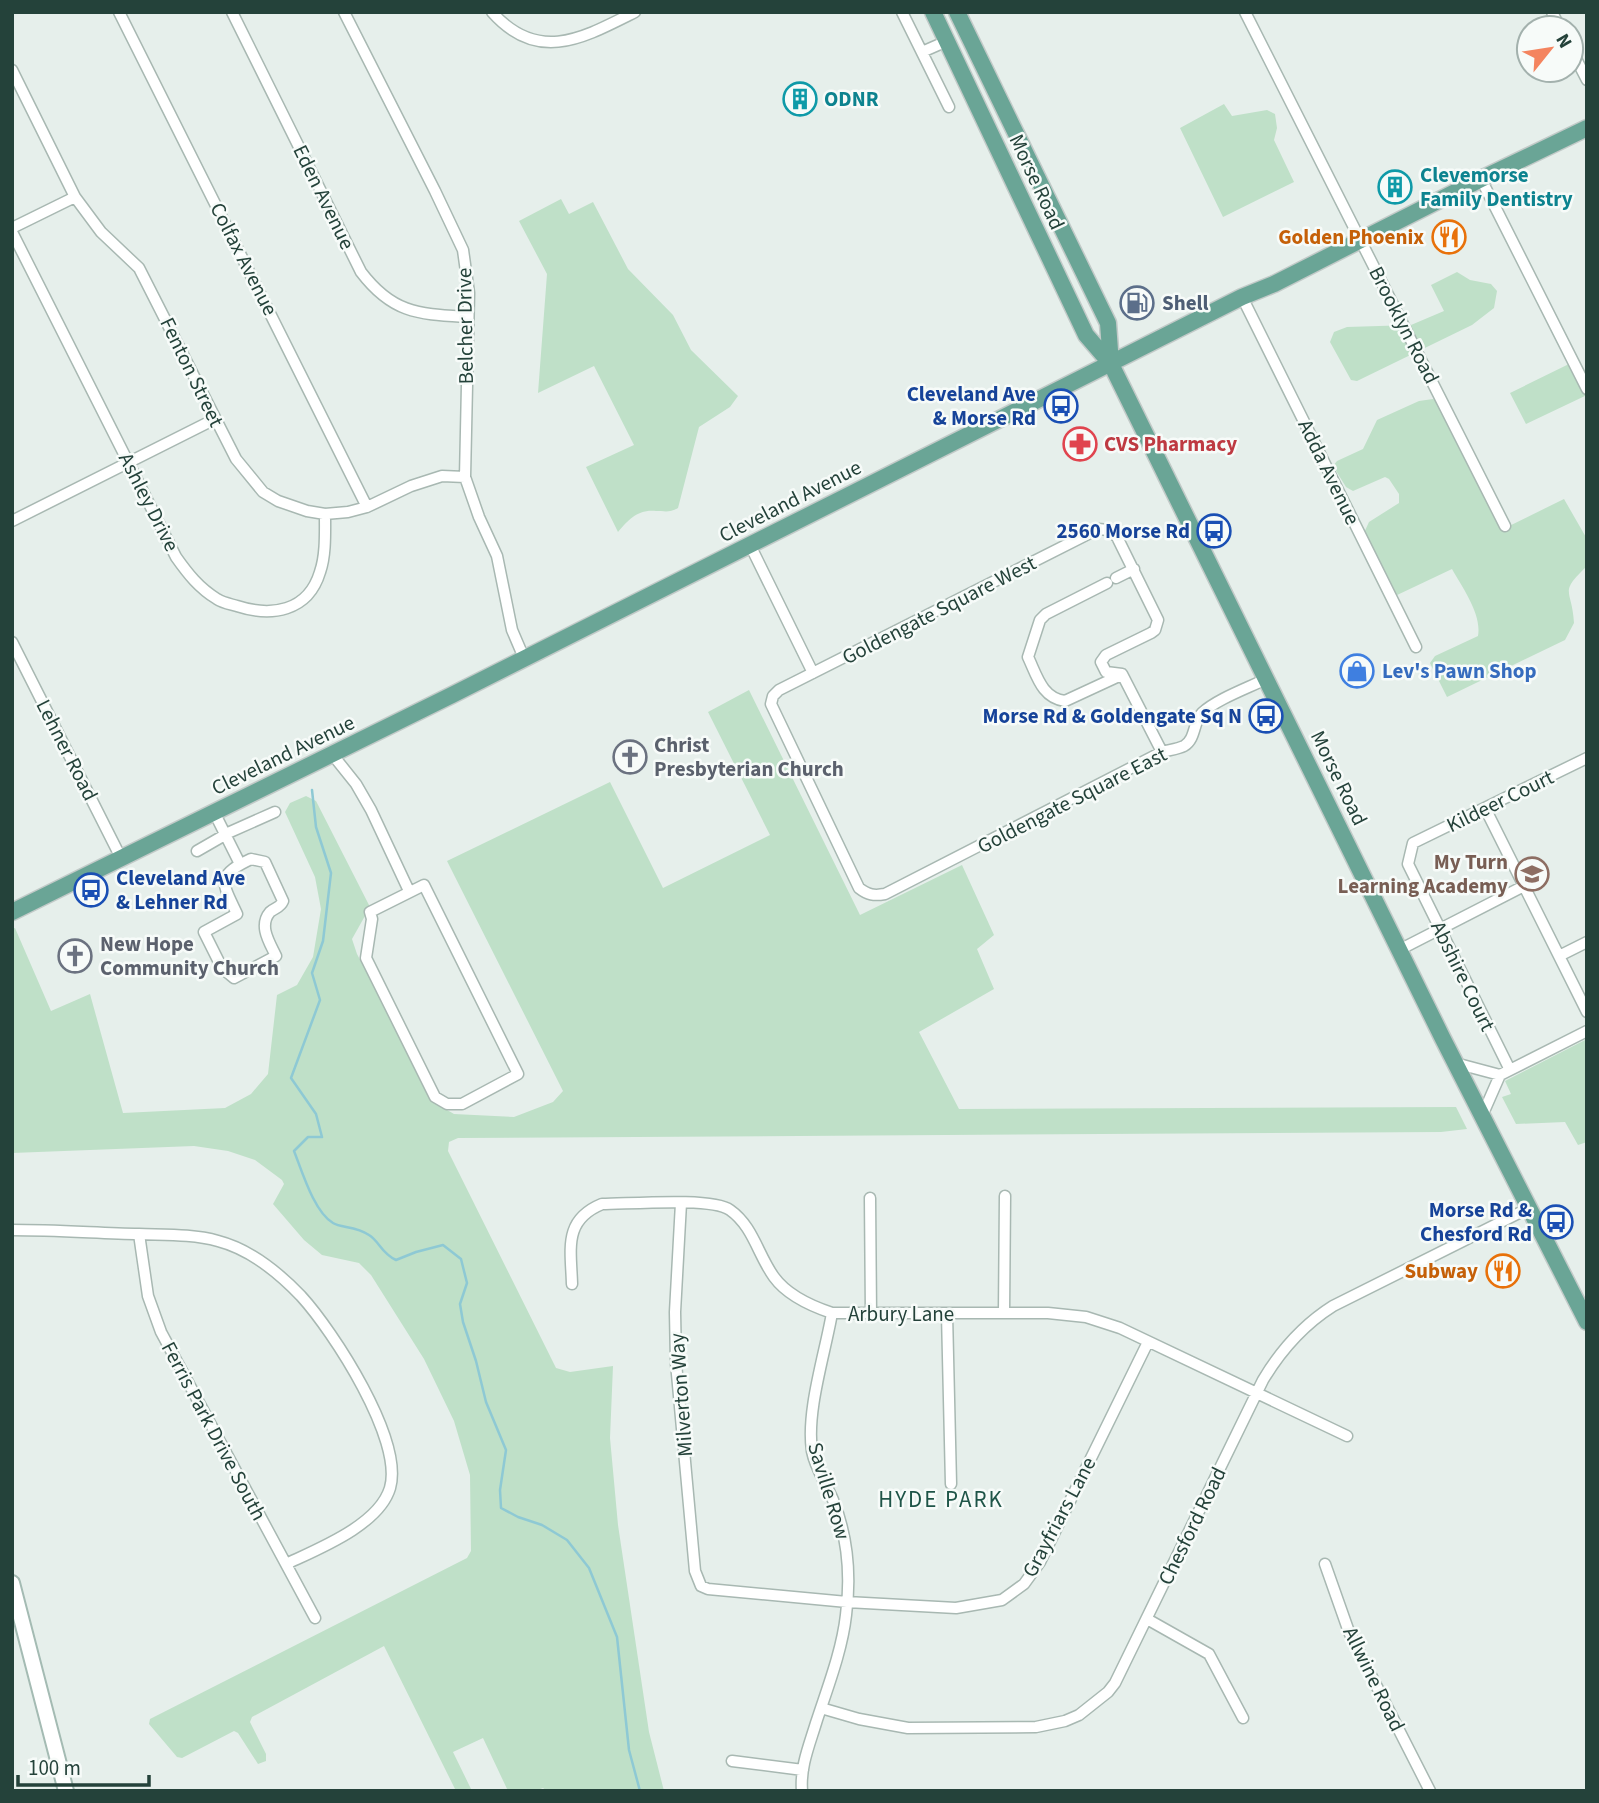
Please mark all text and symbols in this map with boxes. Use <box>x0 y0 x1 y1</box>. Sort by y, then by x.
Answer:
north arrow <box>1515 14 1585 84</box>
text: N <box>1549 29 1578 53</box>
building icon: ODNR <box>781 80 819 118</box>
place label: ODNR <box>824 84 879 114</box>
street label: Morse Road <box>1002 129 1072 235</box>
street label: Eden Avenue <box>286 139 362 255</box>
place label: Clevemorse Family Dentistry <box>1420 160 1573 214</box>
building icon: Clevemorse Family Dentistry <box>1376 168 1414 206</box>
street label: Colfax Avenue <box>203 197 285 321</box>
restaurant icon: Golden Phoenix <box>1430 218 1468 256</box>
place label: Golden Phoenix <box>1278 222 1424 252</box>
street label: Brooklyn Road <box>1361 261 1447 389</box>
street label: Belcher Drive <box>449 267 481 385</box>
fuel station icon: Shell <box>1118 284 1156 322</box>
place label: Shell <box>1162 288 1209 318</box>
street label: Fenton Street <box>153 312 231 432</box>
place label: Cleveland Ave & Morse Rd <box>907 379 1036 433</box>
bus stop icon: Cleveland Ave & Morse Rd <box>1042 387 1080 425</box>
street label: Adda Avenue <box>1290 414 1368 530</box>
pharmacy icon: CVS Pharmacy <box>1061 425 1099 463</box>
place label: CVS Pharmacy <box>1104 429 1237 459</box>
street label: Ashley Drive <box>111 447 187 557</box>
street label: Cleveland Avenue <box>714 452 866 550</box>
bus stop icon: 2560 Morse Rd <box>1195 512 1233 550</box>
place label: 2560 Morse Rd <box>1057 516 1190 546</box>
street label: Goldengate Square West <box>837 548 1041 672</box>
shop icon: Lev's Pawn Shop <box>1338 652 1376 690</box>
place label: Lev's Pawn Shop <box>1382 656 1536 686</box>
street label: Lehner Road <box>29 694 105 806</box>
bus stop icon: Morse Rd & Goldengate Sq N <box>1247 697 1285 735</box>
place label: Morse Rd & Goldengate Sq N <box>983 701 1242 731</box>
street label: Cleveland Avenue <box>206 707 360 803</box>
street label: Morse Road <box>1303 725 1375 831</box>
place label: Christ Presbyterian Church <box>654 730 844 784</box>
church icon: Christ Presbyterian Church <box>611 738 649 776</box>
street label: Goldengate Square East <box>972 739 1172 861</box>
street label: Kildeer Court <box>1441 762 1559 840</box>
place label: My Turn Learning Academy <box>1338 847 1508 901</box>
school or university icon: My Turn Learning Academy <box>1513 855 1551 893</box>
place label: Cleveland Ave & Lehner Rd <box>116 863 245 917</box>
bus stop icon: Cleveland Ave & Lehner Rd <box>72 871 110 909</box>
street label: Abshire Court <box>1423 916 1503 1036</box>
place label: New Hope Community Church <box>100 929 279 983</box>
church icon: New Hope Community Church <box>56 937 94 975</box>
place label: Morse Rd & Chesford Rd <box>1420 1195 1532 1249</box>
bus stop icon: Morse Rd & Chesford Rd <box>1537 1203 1575 1241</box>
restaurant icon: Subway <box>1484 1252 1522 1290</box>
place label: Subway <box>1404 1256 1478 1286</box>
street label: Arbury Lane <box>848 1299 954 1329</box>
street label: Milverton Way <box>662 1332 700 1458</box>
street label: Ferris Park Drive South <box>154 1336 274 1526</box>
street label: Saville Row <box>800 1439 858 1543</box>
street label: Grayfriars Lane <box>1015 1452 1103 1582</box>
street label: Chesford Road <box>1150 1462 1234 1590</box>
district label: HYDE PARK <box>878 1483 1004 1516</box>
street label: Allwine Road <box>1336 1621 1412 1737</box>
scale bar <box>18 1744 149 1788</box>
text: 100 m <box>28 1753 81 1783</box>

